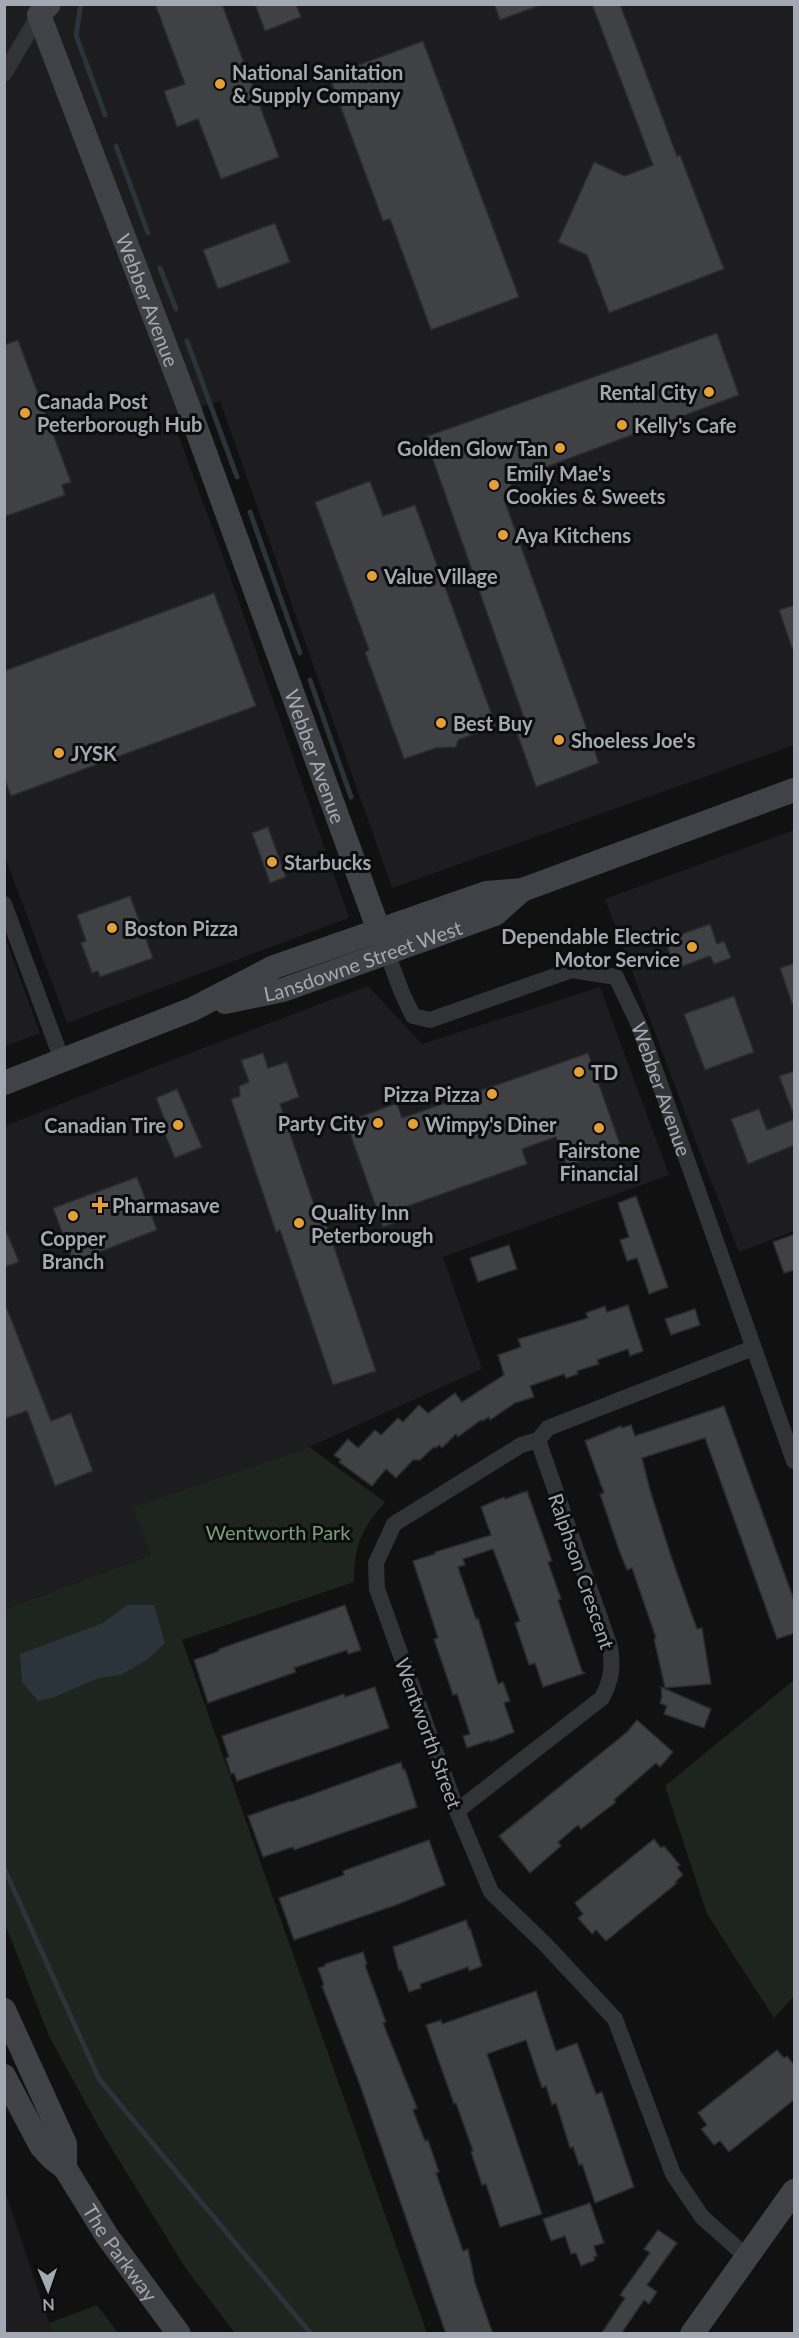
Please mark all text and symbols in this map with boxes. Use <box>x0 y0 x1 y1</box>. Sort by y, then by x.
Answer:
place label: National Sanitation & Supply Company <box>232 60 403 107</box>
marker: National Sanitation & Supply Company <box>213 77 227 91</box>
street label: Webber Avenue <box>112 230 184 370</box>
place label: Rental City <box>599 380 697 404</box>
marker: Rental City <box>702 385 716 399</box>
place label: Canada Post Peterborough Hub <box>37 389 202 436</box>
marker: Canada Post Peterborough Hub <box>18 406 32 420</box>
place label: Kelly's Cafe <box>634 413 737 437</box>
marker: Kelly's Cafe <box>615 418 629 432</box>
place label: Golden Glow Tan <box>397 436 548 460</box>
marker: Golden Glow Tan <box>553 441 567 455</box>
place label: Emily Mae's Cookies & Sweets <box>506 461 666 508</box>
marker: Emily Mae's Cookies & Sweets <box>487 478 501 492</box>
place label: Aya Kitchens <box>514 523 631 547</box>
marker: Aya Kitchens <box>496 528 510 542</box>
place label: Value Village <box>383 564 498 588</box>
marker: Value Village <box>365 569 379 583</box>
street label: Webber Avenue <box>280 686 351 826</box>
place label: Best Buy <box>453 711 533 735</box>
marker: Best Buy <box>434 716 448 730</box>
place label: Shoeless Joe's <box>571 728 696 752</box>
marker: Shoeless Joe's <box>552 733 566 747</box>
place label: JYSK <box>71 741 117 765</box>
marker: JYSK <box>52 746 66 760</box>
place label: Starbucks <box>284 850 372 874</box>
marker: Starbucks <box>265 855 279 869</box>
street label: Lansdowne Street West <box>261 915 465 1006</box>
place label: Boston Pizza <box>124 916 238 940</box>
marker: Boston Pizza <box>105 921 119 935</box>
place label: Dependable Electric Motor Service <box>501 924 680 971</box>
marker: Dependable Electric Motor Service <box>685 940 699 954</box>
street label: Webber Avenue <box>627 1019 697 1159</box>
place label: TD <box>591 1060 618 1084</box>
marker: TD <box>572 1065 586 1079</box>
place label: Pizza Pizza <box>383 1082 480 1106</box>
marker: Pizza Pizza <box>485 1087 499 1101</box>
place label: Party City <box>278 1111 366 1135</box>
place label: Wimpy's Diner <box>425 1112 557 1136</box>
place label: Canadian Tire <box>44 1113 166 1137</box>
marker: Party City <box>371 1116 385 1130</box>
marker: Wimpy's Diner <box>406 1117 420 1131</box>
marker: Canadian Tire <box>171 1118 185 1132</box>
marker: Fairstone Financial <box>592 1121 606 1135</box>
place label: Fairstone Financial <box>558 1138 640 1185</box>
place label: Pharmasave <box>112 1193 220 1217</box>
marker: Pharmasave <box>93 1198 107 1212</box>
place label: Quality Inn Peterborough <box>311 1200 434 1247</box>
marker: Copper Branch <box>66 1209 80 1223</box>
marker: Quality Inn Peterborough <box>292 1216 306 1230</box>
place label: Copper Branch <box>40 1226 106 1273</box>
street label: Ralphson Crescent <box>544 1490 620 1652</box>
park label: Wentworth Park <box>205 1520 351 1544</box>
street label: Wentworth Street <box>391 1654 467 1812</box>
street label: The Parkway <box>78 2200 163 2306</box>
north arrow <box>18 2260 78 2320</box>
text: N <box>42 2296 55 2315</box>

